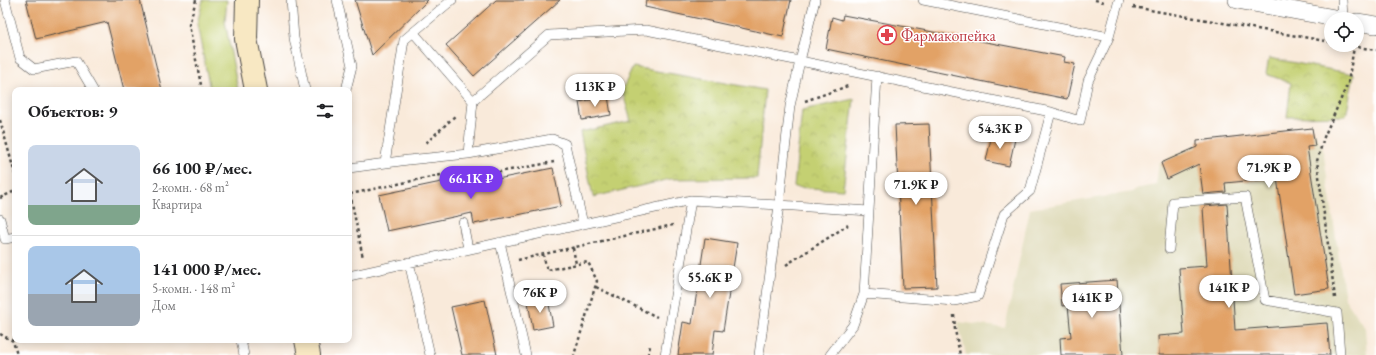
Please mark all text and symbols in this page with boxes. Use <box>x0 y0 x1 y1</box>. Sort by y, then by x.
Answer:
map controls <box>1324 12 1364 52</box>
button: locate <box>1324 12 1364 52</box>
pharmacy icon: Фармакопейка <box>876 24 898 46</box>
place label: Фармакопейка <box>901 25 997 46</box>
pin: 113K ₽ <box>562 74 628 108</box>
text: 113K ₽ <box>574 78 616 95</box>
text: Объектов: 9 <box>28 100 118 122</box>
icon: filters <box>314 100 336 122</box>
pin: 54.3K ₽ <box>963 116 1037 150</box>
text: 54.3K ₽ <box>978 120 1022 137</box>
pin: 71.9K ₽ <box>1232 155 1306 189</box>
text: 66 100 ₽/мес. <box>152 157 252 179</box>
text: 71.9K ₽ <box>1247 159 1291 176</box>
icon: home <box>60 161 108 209</box>
pin: 66.1K ₽ <box>434 166 508 200</box>
text: 66.1K ₽ <box>449 170 493 187</box>
pin: 71.9K ₽ <box>879 172 953 206</box>
text: 71.9K ₽ <box>894 176 938 193</box>
text: 2-комн. · 68 m² <box>152 179 229 196</box>
text: Квартира <box>152 196 202 213</box>
text: 141 000 ₽/мес. <box>152 258 261 280</box>
icon: home <box>60 262 108 310</box>
pin: 55.6K ₽ <box>673 265 747 299</box>
text: 55.6K ₽ <box>688 269 732 286</box>
pin: 141K ₽ <box>1196 275 1262 309</box>
text: 141K ₽ <box>1208 279 1250 296</box>
text: 5-комн. · 148 m² <box>152 280 235 297</box>
pin: 76K ₽ <box>512 280 568 314</box>
text: 76K ₽ <box>523 284 557 301</box>
pin: 141K ₽ <box>1059 285 1125 319</box>
text: 141K ₽ <box>1071 289 1113 306</box>
text: Дом <box>152 297 176 314</box>

